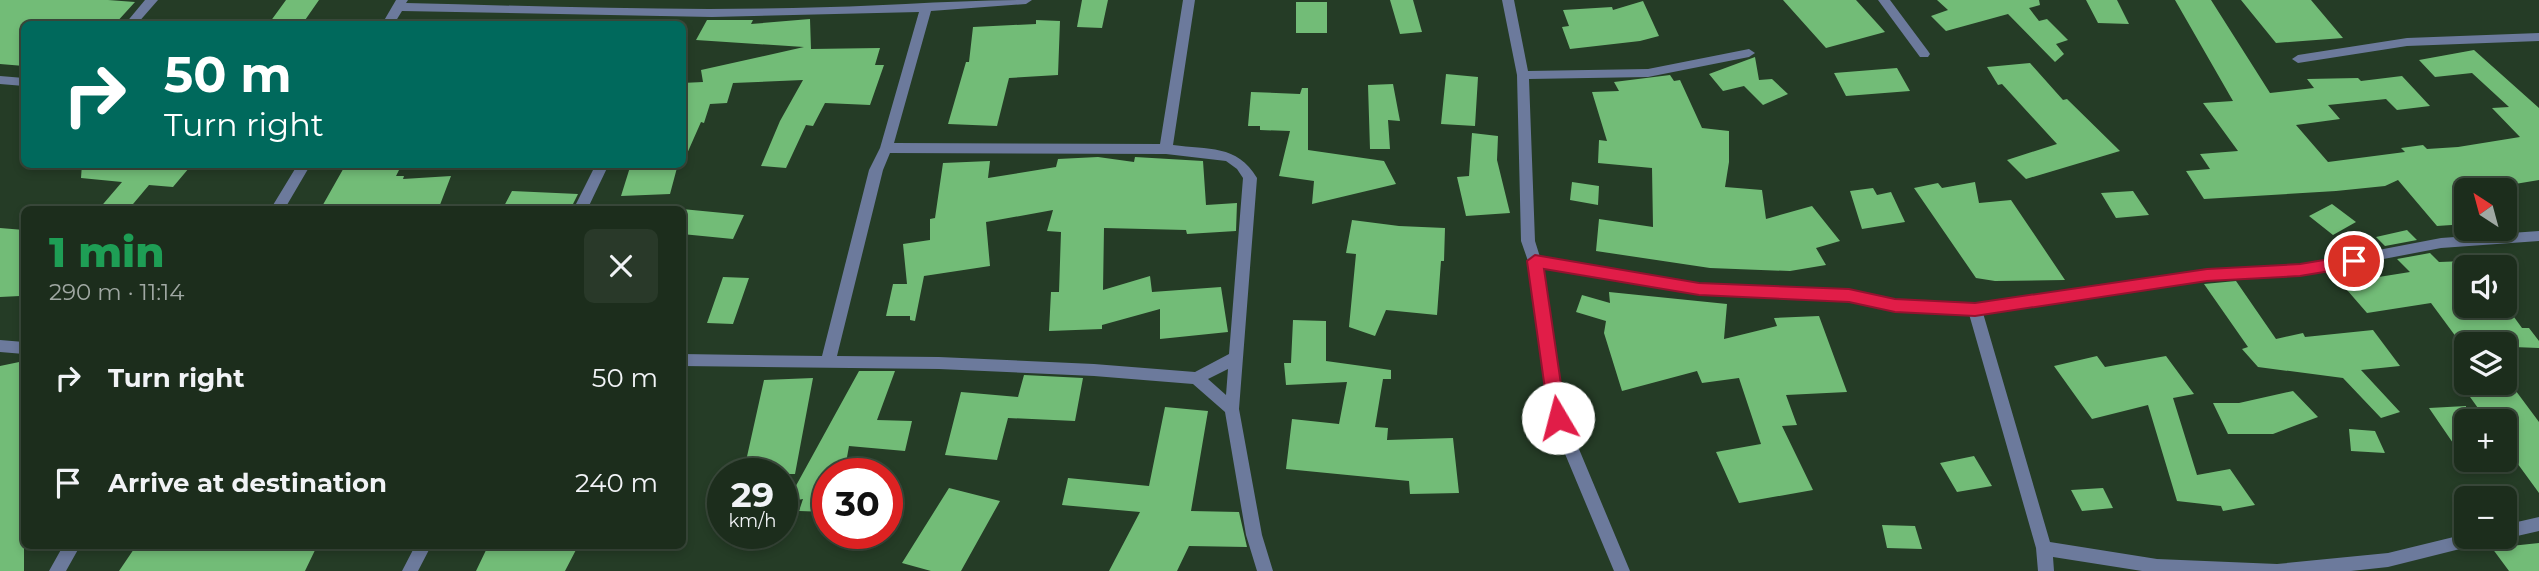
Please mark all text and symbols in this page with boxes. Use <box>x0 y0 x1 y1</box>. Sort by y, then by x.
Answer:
text: 50 m <box>164 45 292 104</box>
icon: right <box>49 49 140 140</box>
text: Turn right <box>164 105 324 144</box>
north arrow <box>2454 178 2516 242</box>
map controls <box>2454 178 2517 549</box>
text: 1 min <box>49 226 165 278</box>
button: close <box>584 229 658 303</box>
pin <box>2324 231 2384 291</box>
icon: arrive <box>2335 242 2373 280</box>
button: sound <box>2454 255 2517 318</box>
text: 290 m · 11:14 <box>49 278 185 306</box>
button: layers <box>2454 332 2517 395</box>
icon: right <box>49 359 87 397</box>
text: Turn right <box>108 362 244 394</box>
text: 50 m <box>592 362 658 394</box>
position arrow <box>1521 381 1595 455</box>
button: + <box>2454 409 2517 472</box>
speed limit sign: 30 <box>812 458 903 549</box>
icon: arrive <box>49 464 87 502</box>
text: Arrive at destination <box>108 467 387 499</box>
text: 240 m <box>575 467 658 499</box>
text: 29 <box>731 473 774 516</box>
button: − <box>2454 486 2517 549</box>
text: km/h <box>728 510 777 532</box>

